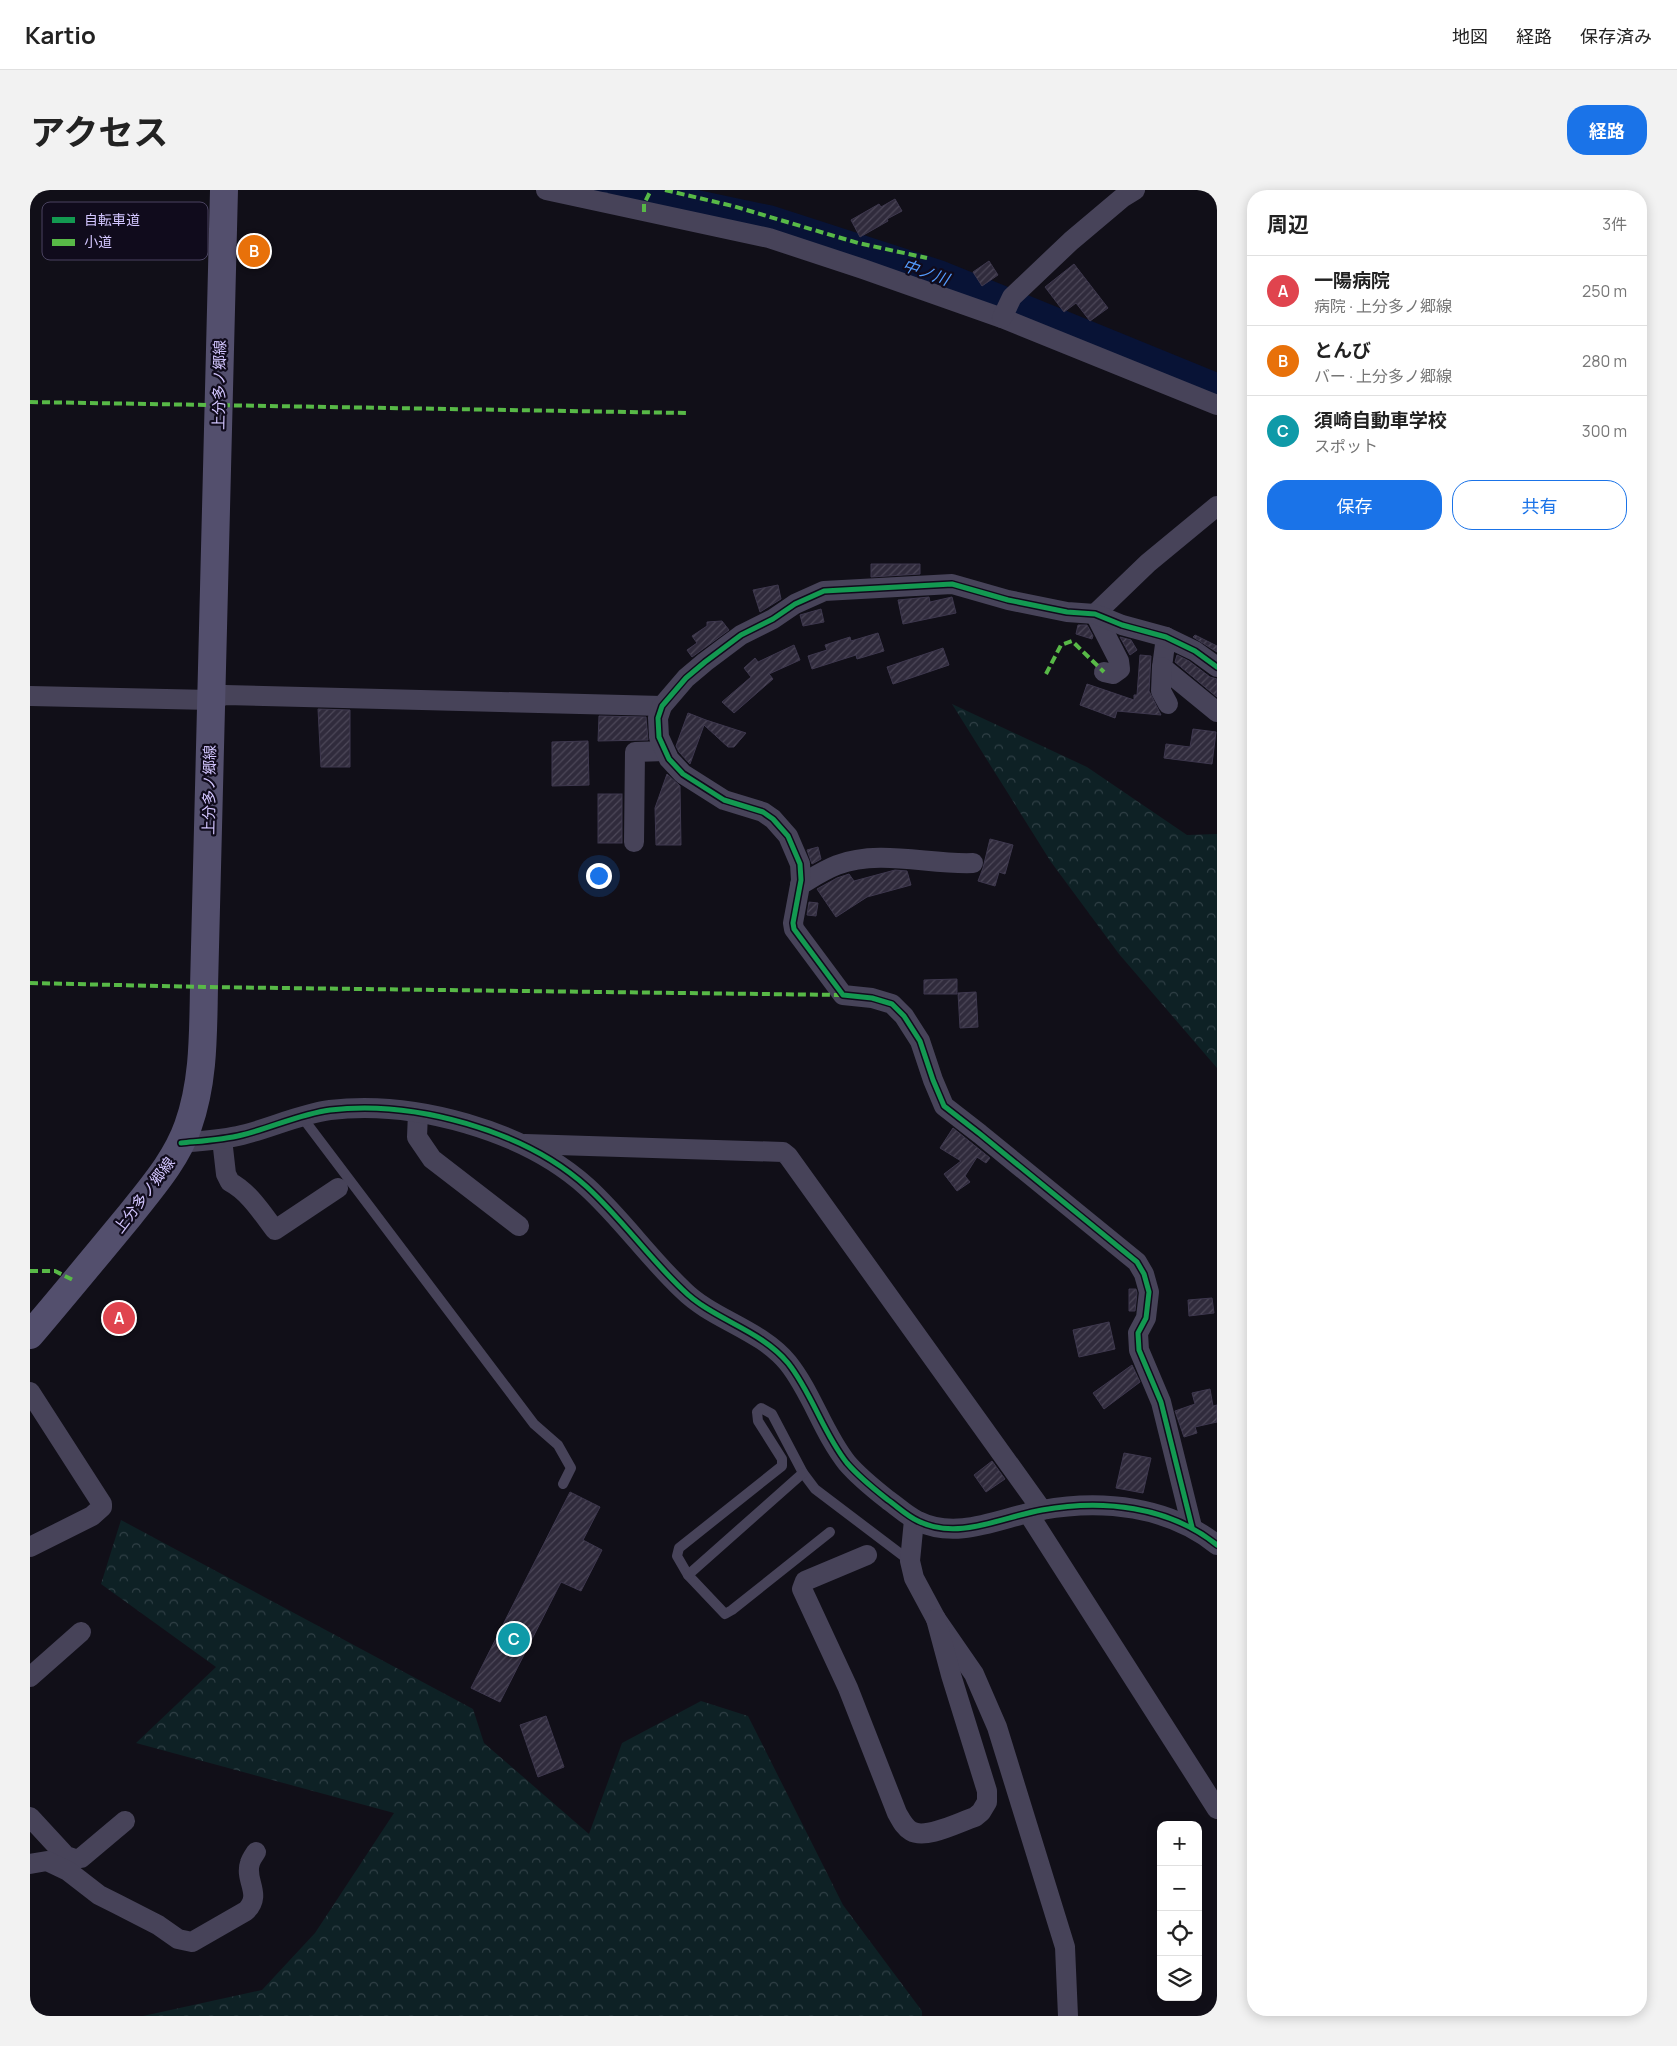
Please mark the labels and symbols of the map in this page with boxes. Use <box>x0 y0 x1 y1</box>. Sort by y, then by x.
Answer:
legend <box>42 202 208 260</box>
text: 自転車道 <box>84 210 140 229</box>
text: 小道 <box>84 232 112 251</box>
pin: B <box>238 232 270 270</box>
water label: 中ノ川 <box>900 254 954 291</box>
street label: 上分多ノ郷線 <box>208 340 230 430</box>
street label: 上分多ノ郷線 <box>198 745 220 835</box>
your location <box>586 863 612 889</box>
street label: 上分多ノ郷線 <box>109 1153 179 1237</box>
pin: A <box>103 1299 135 1337</box>
pin: C <box>498 1620 530 1658</box>

